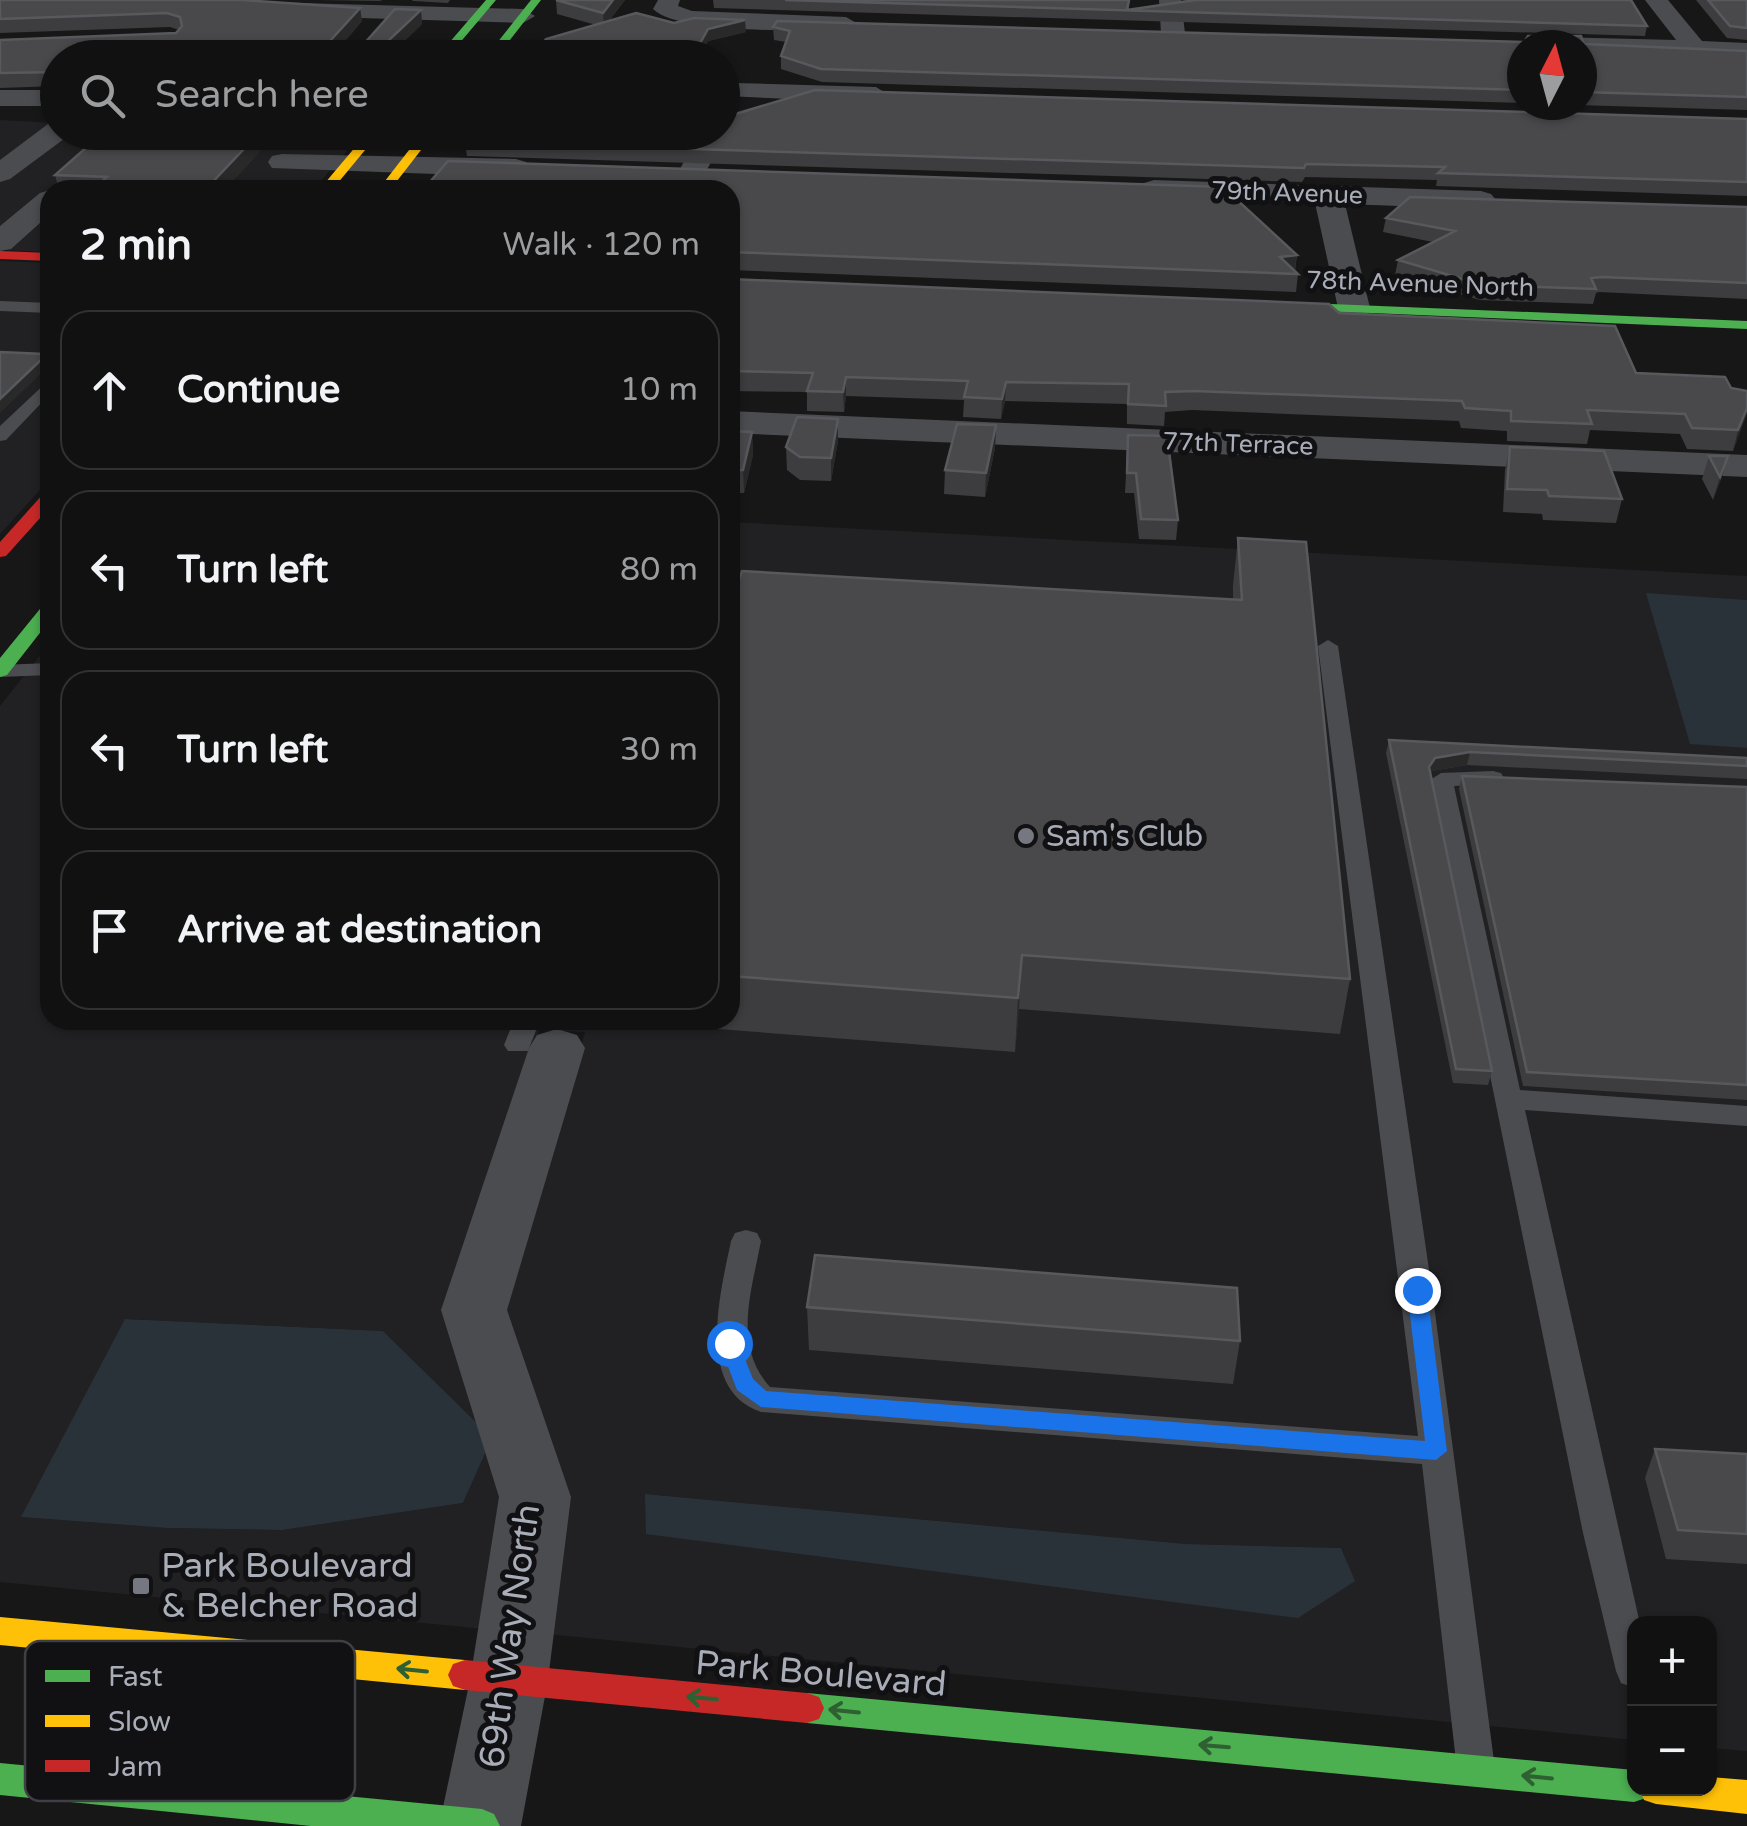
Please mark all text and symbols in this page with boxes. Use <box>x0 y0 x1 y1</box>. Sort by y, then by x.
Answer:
north arrow <box>1507 30 1597 120</box>
search box <box>40 40 740 150</box>
icon: search <box>75 68 130 123</box>
text: Search here <box>155 72 369 118</box>
street label: 79th Avenue <box>1210 175 1364 211</box>
text: 2 min <box>80 220 192 271</box>
text: Walk · 120 m <box>503 226 700 264</box>
street label: 78th Avenue North <box>1306 265 1534 303</box>
icon: ahead <box>82 363 137 418</box>
text: Continue <box>177 367 340 413</box>
text: 10 m <box>620 371 698 409</box>
street label: 77th Terrace <box>1162 426 1314 462</box>
icon: left <box>82 543 137 598</box>
text: Turn left <box>177 547 328 593</box>
text: 80 m <box>620 551 698 589</box>
icon: left <box>82 723 137 778</box>
text: Turn left <box>177 727 328 773</box>
text: 30 m <box>620 731 698 769</box>
place label: Sam's Club <box>1046 818 1203 855</box>
marker: Sam's Club <box>1015 825 1037 847</box>
icon: arrive <box>82 903 137 958</box>
text: Arrive at destination <box>177 907 542 953</box>
route end <box>1395 1268 1441 1314</box>
route start <box>707 1321 753 1367</box>
street label: 69th Way North <box>471 1501 549 1771</box>
place label: Park Boulevard & Belcher Road <box>161 1545 419 1627</box>
marker: Park Boulevard & Belcher Road <box>130 1575 152 1597</box>
map controls <box>1627 1616 1717 1796</box>
button: + <box>1627 1616 1717 1706</box>
legend <box>25 1641 355 1801</box>
street label: Park Boulevard <box>694 1642 948 1706</box>
text: Fast <box>108 1660 163 1694</box>
one-way arrow <box>397 1661 429 1680</box>
one-way arrow <box>686 1688 718 1707</box>
one-way arrow <box>828 1701 860 1720</box>
text: Slow <box>108 1705 171 1739</box>
button: − <box>1627 1706 1717 1796</box>
one-way arrow <box>1198 1737 1230 1756</box>
text: Jam <box>108 1750 163 1784</box>
one-way arrow <box>1522 1767 1554 1786</box>

